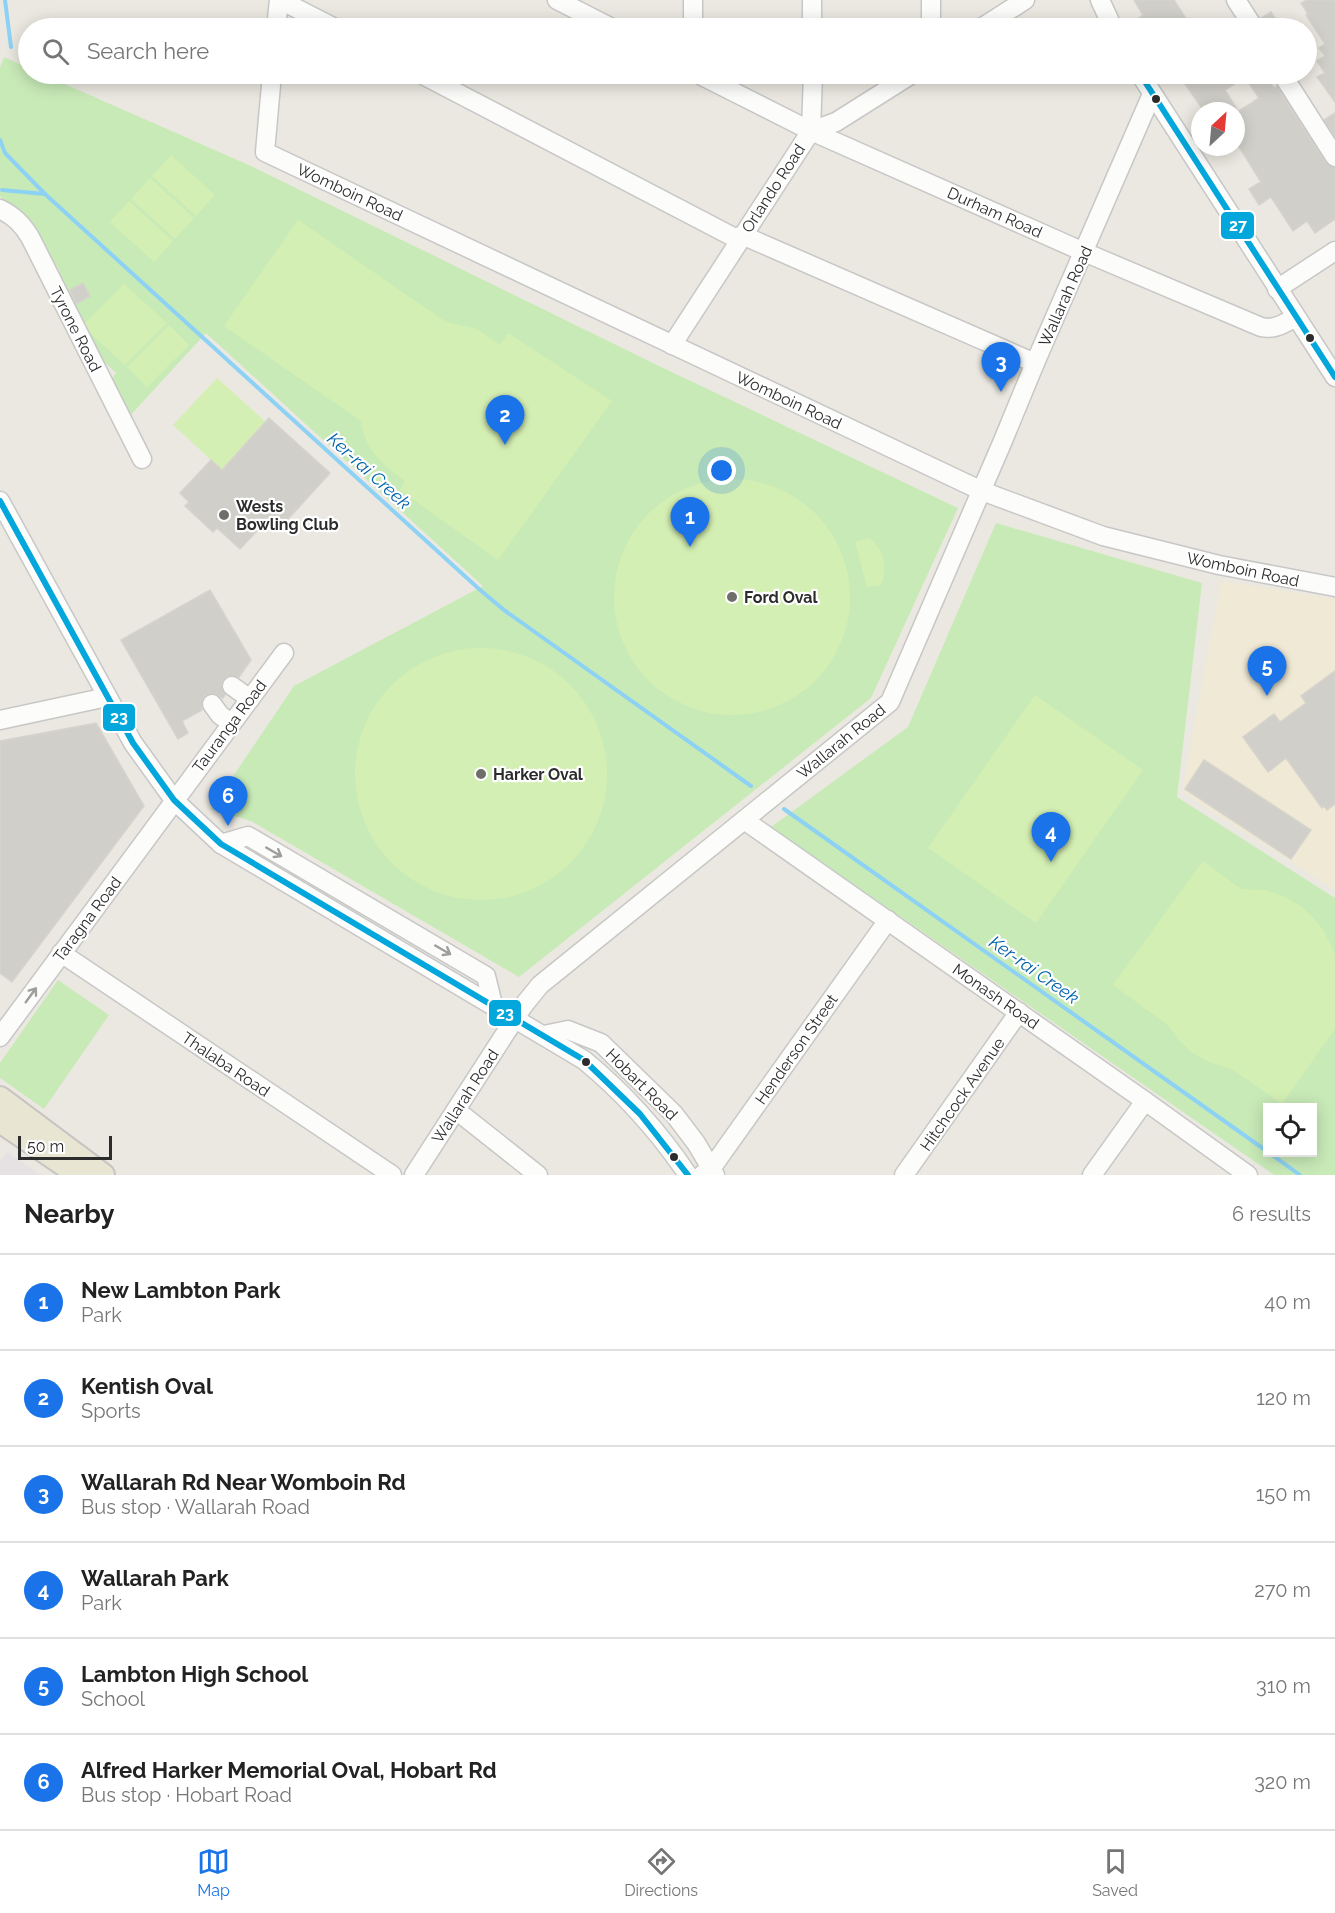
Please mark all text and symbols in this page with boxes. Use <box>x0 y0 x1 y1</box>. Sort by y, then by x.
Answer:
search box <box>18 18 1317 84</box>
icon: search <box>39 35 72 68</box>
text: Search here <box>87 38 209 64</box>
unlabelled marker <box>1150 93 1162 105</box>
north arrow <box>1191 102 1245 156</box>
street label: Orlando Road <box>738 140 809 236</box>
street label: Womboin Road <box>294 160 406 225</box>
street label: Durham Road <box>944 183 1045 242</box>
line badge: 27 <box>1220 211 1255 240</box>
text: 27 <box>1229 216 1247 235</box>
street label: Wallarah Road <box>1035 243 1096 349</box>
street label: Tyrone Road <box>46 283 105 375</box>
unlabelled marker <box>1304 332 1316 344</box>
pin: 3 <box>982 342 1020 392</box>
street label: Womboin Road <box>733 368 845 433</box>
pin: 2 <box>486 396 524 445</box>
water label: Ker-rai Creek <box>323 428 415 514</box>
your location <box>707 456 736 485</box>
place label: Wests Bowling Club <box>236 497 339 534</box>
pin: 1 <box>670 498 710 547</box>
marker: Wests Bowling Club <box>217 508 231 522</box>
street label: Womboin Road <box>1185 548 1301 591</box>
place label: Ford Oval <box>744 588 819 607</box>
marker: Ford Oval <box>725 590 739 604</box>
pin: 5 <box>1248 646 1286 696</box>
street label: Tauranga Road <box>188 676 270 776</box>
street label: Wallarah Road <box>793 700 889 783</box>
line badge: 23 <box>102 703 136 732</box>
text: 23 <box>110 708 128 727</box>
place label: Harker Oval <box>493 765 584 784</box>
marker: Harker Oval <box>474 767 488 781</box>
pin: 6 <box>208 776 248 826</box>
pin: 4 <box>1032 812 1070 862</box>
one-way arrow <box>265 846 282 858</box>
street label: Taragna Road <box>49 873 126 966</box>
water label: Ker-rai Creek <box>985 931 1083 1008</box>
one-way arrow <box>434 945 451 957</box>
street label: Monash Road <box>949 960 1043 1033</box>
one-way arrow <box>24 988 37 1004</box>
street label: Henderson Street <box>751 990 842 1108</box>
line badge: 23 <box>488 999 522 1027</box>
text: 23 <box>496 1004 514 1023</box>
street label: Thalaba Road <box>178 1028 273 1101</box>
street label: Hitchcock Avenue <box>916 1034 1009 1155</box>
street label: Hobart Road <box>602 1045 681 1124</box>
street label: Wallarah Road <box>428 1046 503 1147</box>
unlabelled marker <box>580 1056 592 1068</box>
map controls <box>1263 1103 1317 1157</box>
button: locate <box>1263 1103 1317 1157</box>
scale bar <box>18 1133 112 1160</box>
text: 50 m <box>27 1137 64 1156</box>
unlabelled marker <box>668 1151 680 1163</box>
text: Nearby <box>24 1199 114 1229</box>
text: 6 results <box>1232 1202 1311 1226</box>
text: New Lambton Park <box>81 1277 281 1303</box>
text: 1 <box>39 1290 48 1314</box>
text: 40 m <box>1264 1290 1311 1314</box>
text: Park <box>81 1303 122 1327</box>
text: Kentish Oval <box>81 1373 213 1399</box>
text: 2 <box>38 1386 49 1410</box>
text: 120 m <box>1256 1386 1311 1410</box>
text: Sports <box>81 1399 141 1423</box>
text: Wallarah Rd Near Womboin Rd <box>81 1469 406 1495</box>
text: 3 <box>38 1482 49 1506</box>
text: 150 m <box>1256 1482 1311 1506</box>
text: Bus stop · Wallarah Road <box>81 1495 310 1519</box>
text: Wallarah Park <box>81 1565 229 1591</box>
text: 4 <box>38 1578 49 1602</box>
text: 270 m <box>1254 1578 1311 1602</box>
text: Park <box>81 1591 122 1615</box>
text: Lambton High School <box>81 1661 308 1687</box>
text: 5 <box>38 1674 49 1698</box>
text: 310 m <box>1256 1674 1311 1698</box>
text: School <box>81 1687 145 1711</box>
text: Alfred Harker Memorial Oval, Hobart Rd <box>81 1757 497 1783</box>
text: 6 <box>37 1770 50 1794</box>
text: 320 m <box>1254 1770 1311 1794</box>
text: Bus stop · Hobart Road <box>81 1783 292 1807</box>
tab: Map <box>197 1845 230 1900</box>
tab: Directions <box>624 1845 698 1900</box>
tab: Saved <box>1092 1845 1138 1900</box>

